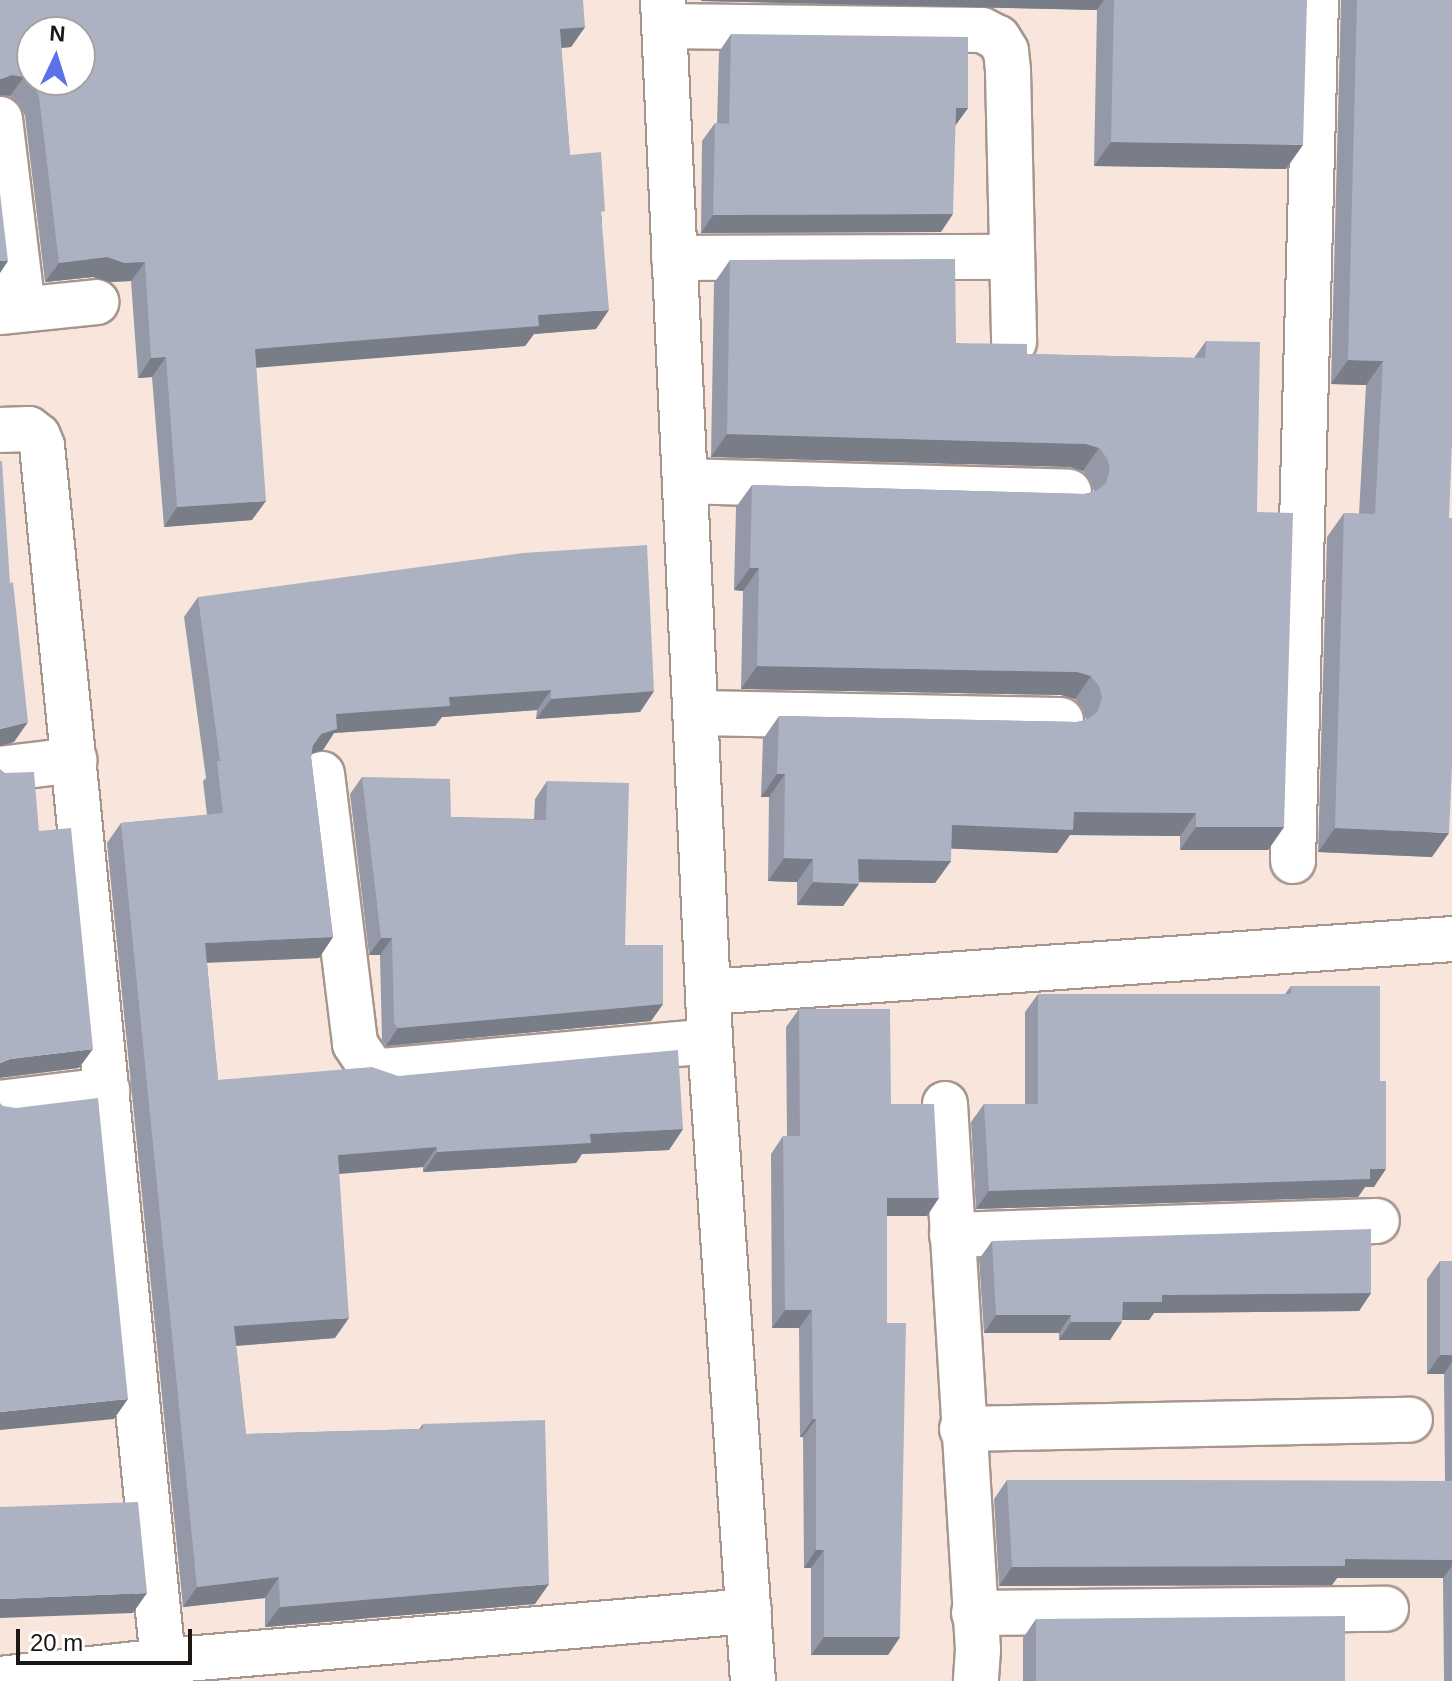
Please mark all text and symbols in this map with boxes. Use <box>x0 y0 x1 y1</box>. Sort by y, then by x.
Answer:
north arrow <box>16 16 96 96</box>
text: N <box>49 21 66 47</box>
scale bar <box>20 1613 196 1663</box>
text: 20 m <box>30 1629 83 1656</box>

